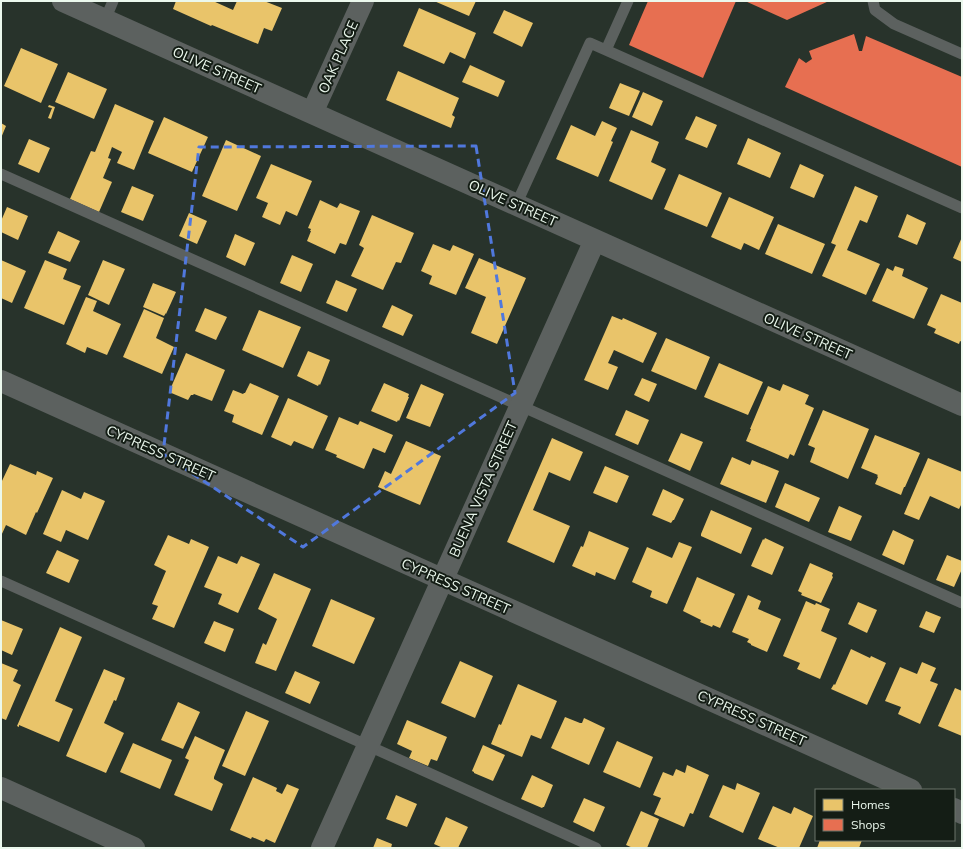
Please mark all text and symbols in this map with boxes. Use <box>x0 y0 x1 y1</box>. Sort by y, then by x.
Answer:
street label: OAK PLACE <box>314 18 362 96</box>
street label: OLIVE STREET <box>170 42 265 98</box>
street label: OLIVE STREET <box>466 175 561 231</box>
street label: OLIVE STREET <box>761 308 856 364</box>
street label: BUENA VISTA STREET <box>445 418 521 560</box>
street label: CYPRESS STREET <box>104 421 219 485</box>
street label: CYPRESS STREET <box>399 554 514 618</box>
street label: CYPRESS STREET <box>695 686 810 750</box>
legend <box>815 789 955 841</box>
text: Homes <box>851 797 890 812</box>
text: Shops <box>851 817 886 832</box>

